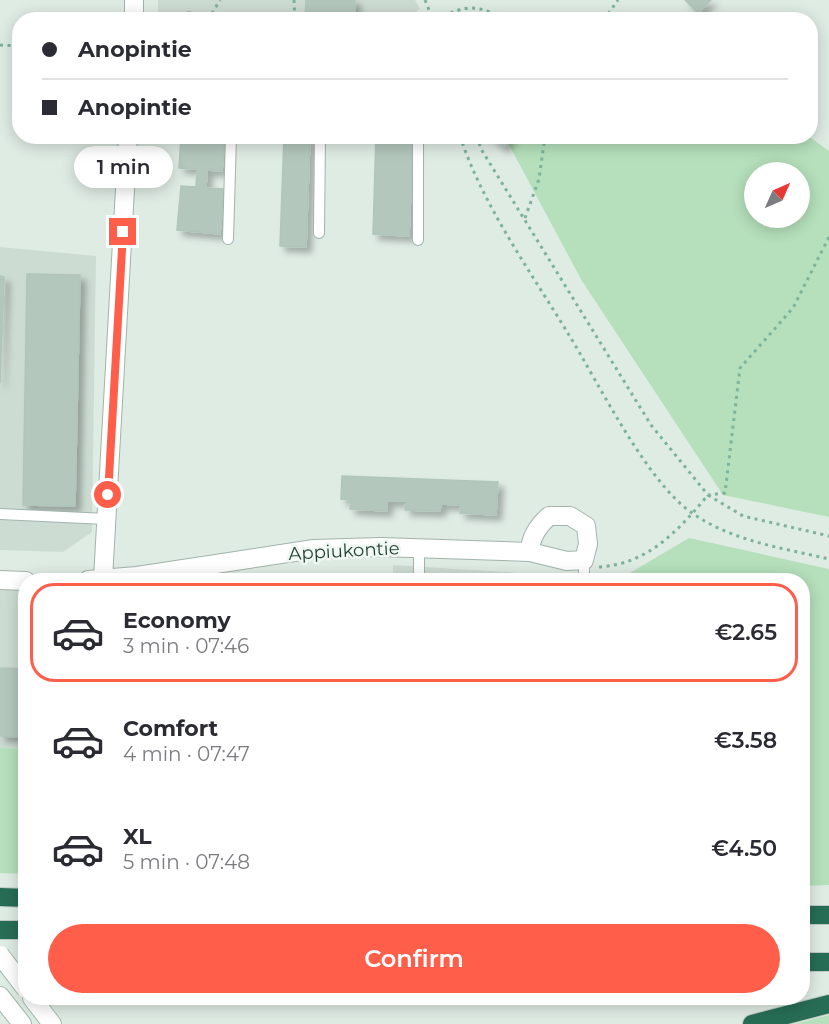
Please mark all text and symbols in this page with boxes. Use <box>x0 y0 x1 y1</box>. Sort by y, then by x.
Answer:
text: Anopintie <box>78 36 192 63</box>
text: Anopintie <box>78 94 192 121</box>
callout: 1 min <box>74 145 172 187</box>
text: 1 min <box>97 155 150 179</box>
north arrow <box>744 162 810 228</box>
map controls <box>744 162 810 228</box>
route end <box>109 218 136 245</box>
route start <box>94 481 121 508</box>
street label: Appiukontie <box>288 537 400 565</box>
icon: car <box>51 606 105 660</box>
text: Economy <box>123 607 231 634</box>
text: €2.65 <box>715 619 777 646</box>
text: 3 min · 07:46 <box>123 634 249 658</box>
icon: car <box>51 714 105 768</box>
text: Comfort <box>123 715 218 742</box>
text: €3.58 <box>714 727 777 754</box>
text: 4 min · 07:47 <box>123 742 250 766</box>
icon: car <box>51 822 105 876</box>
text: XL <box>123 823 152 850</box>
text: €4.50 <box>711 835 777 862</box>
text: 5 min · 07:48 <box>123 850 250 874</box>
button: Confirm <box>48 924 780 993</box>

